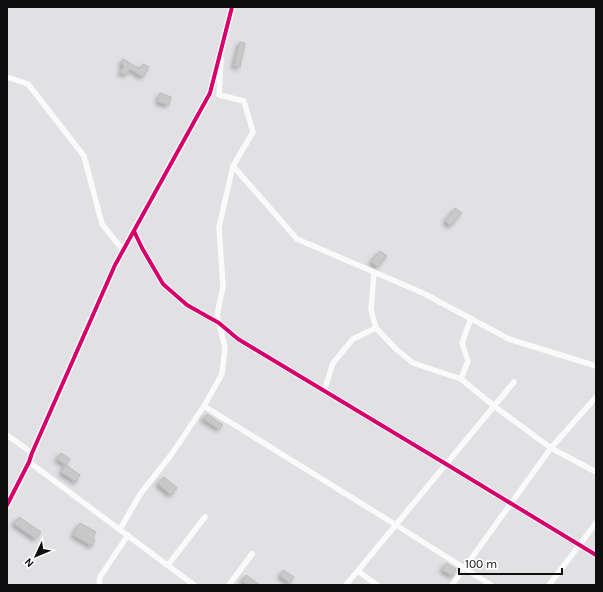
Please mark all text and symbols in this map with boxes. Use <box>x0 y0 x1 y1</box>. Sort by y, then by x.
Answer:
north arrow <box>16 536 56 576</box>
scale bar <box>459 550 562 576</box>
text: N <box>22 555 37 570</box>
text: 100 m <box>465 557 497 571</box>

